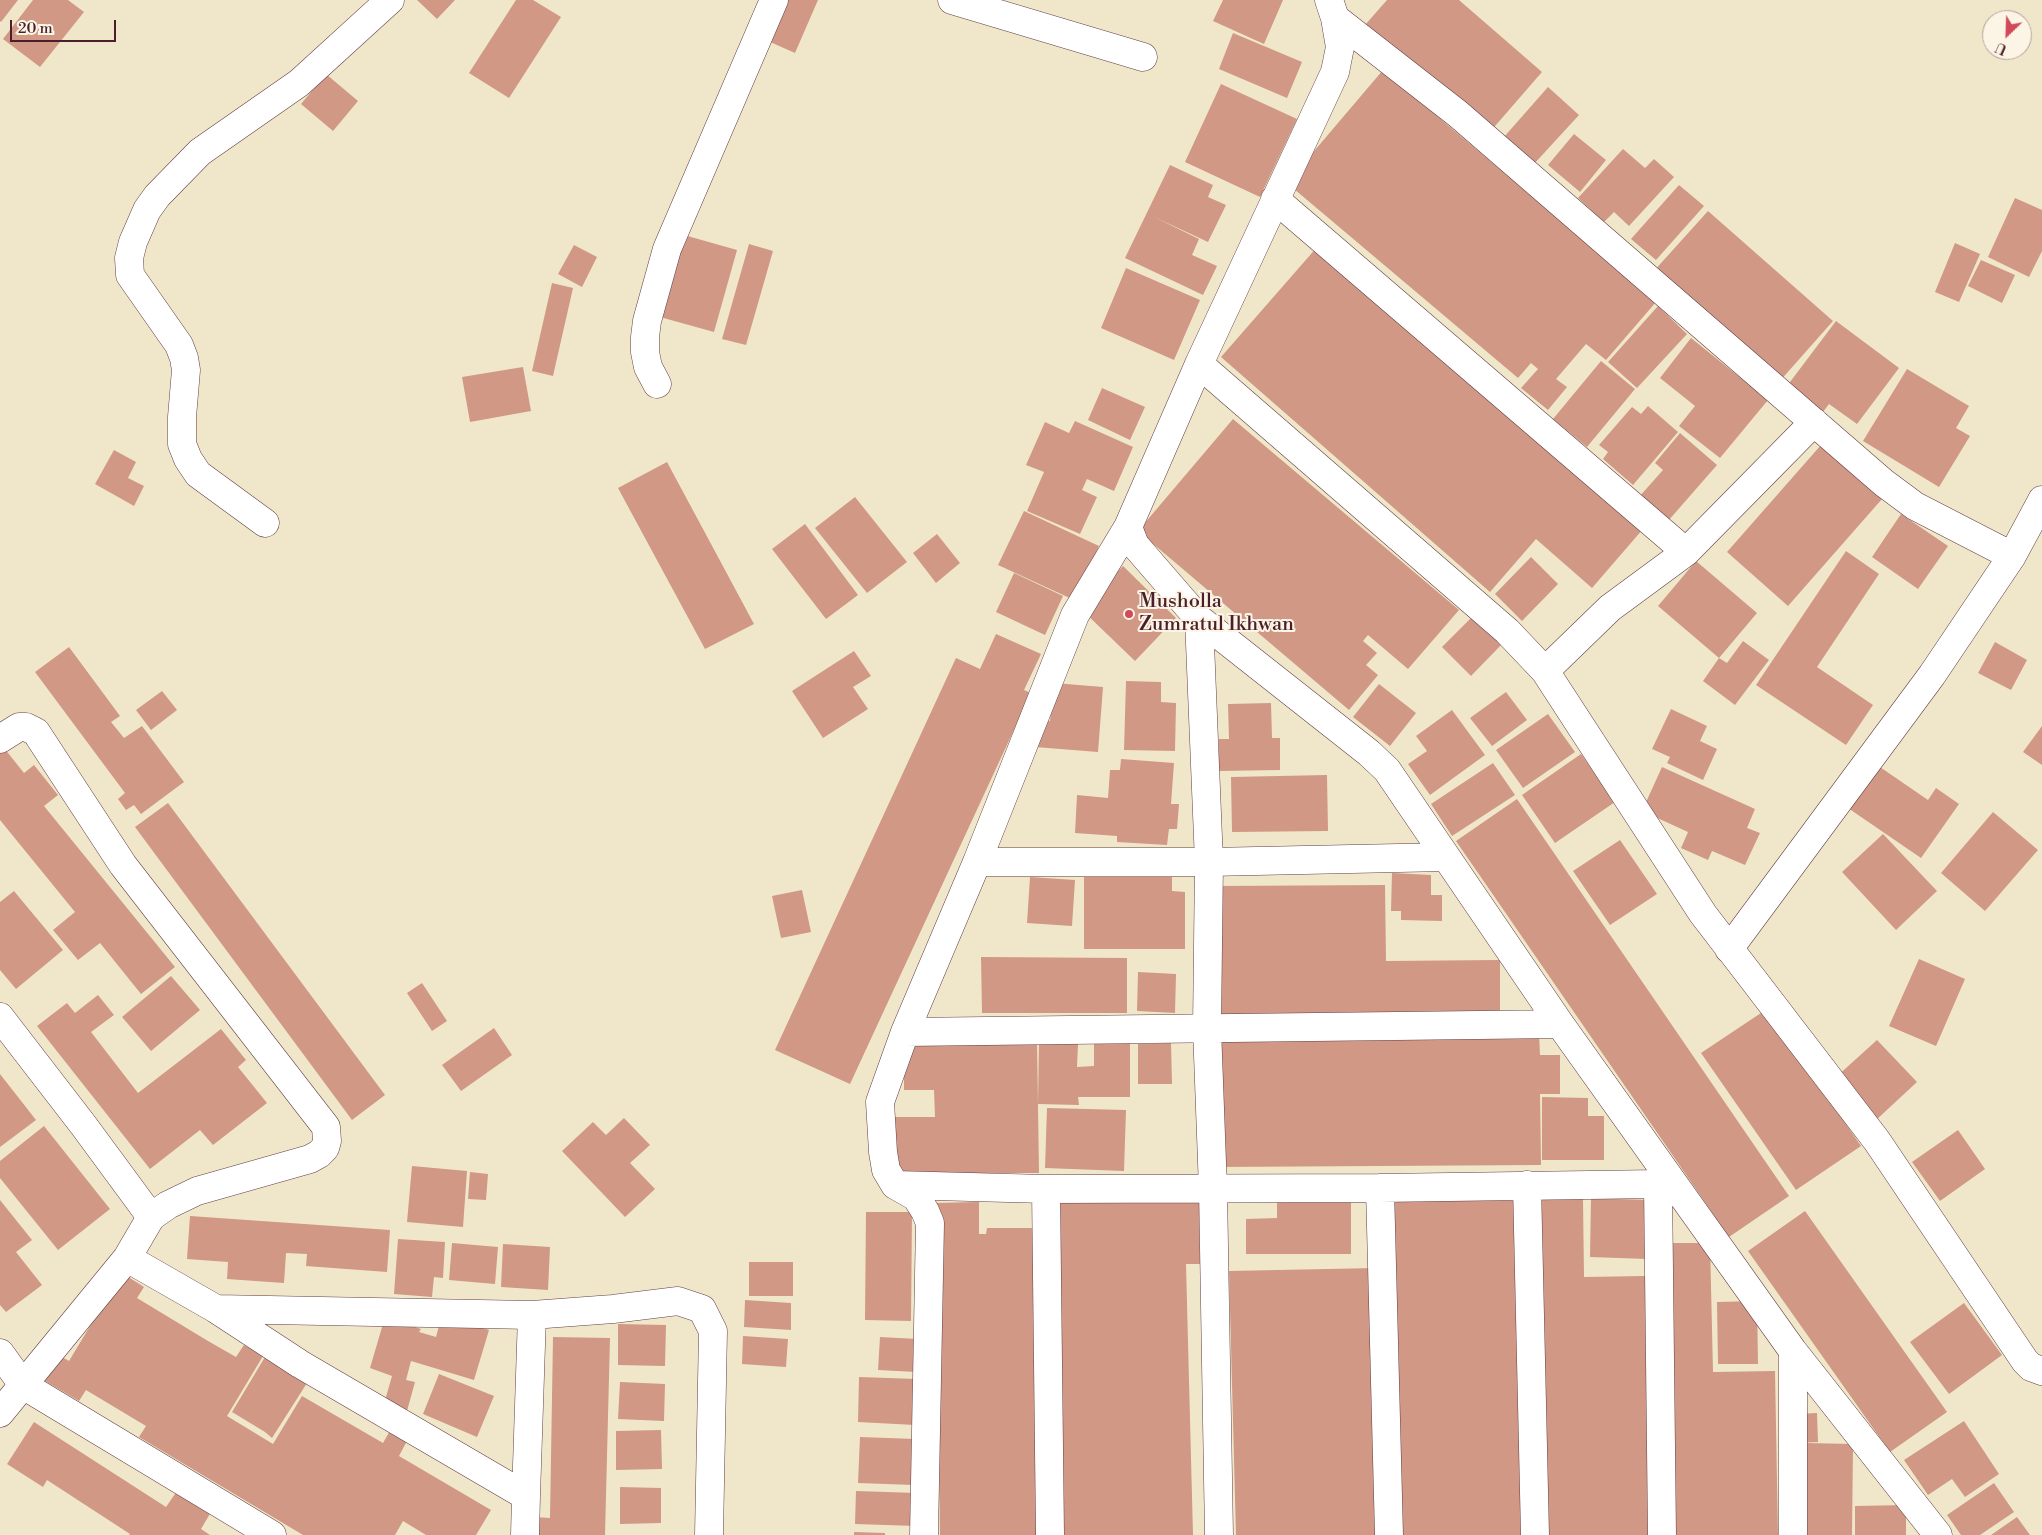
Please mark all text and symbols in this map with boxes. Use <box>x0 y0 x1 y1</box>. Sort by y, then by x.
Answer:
scale bar <box>12 10 119 42</box>
north arrow <box>1982 10 2032 60</box>
text: 20 m <box>18 19 53 38</box>
text: U <box>1993 37 2010 58</box>
place label: Musholla Zumratul Ikhwan <box>1139 590 1294 637</box>
marker: Musholla Zumratul Ikhwan <box>1123 608 1135 620</box>

